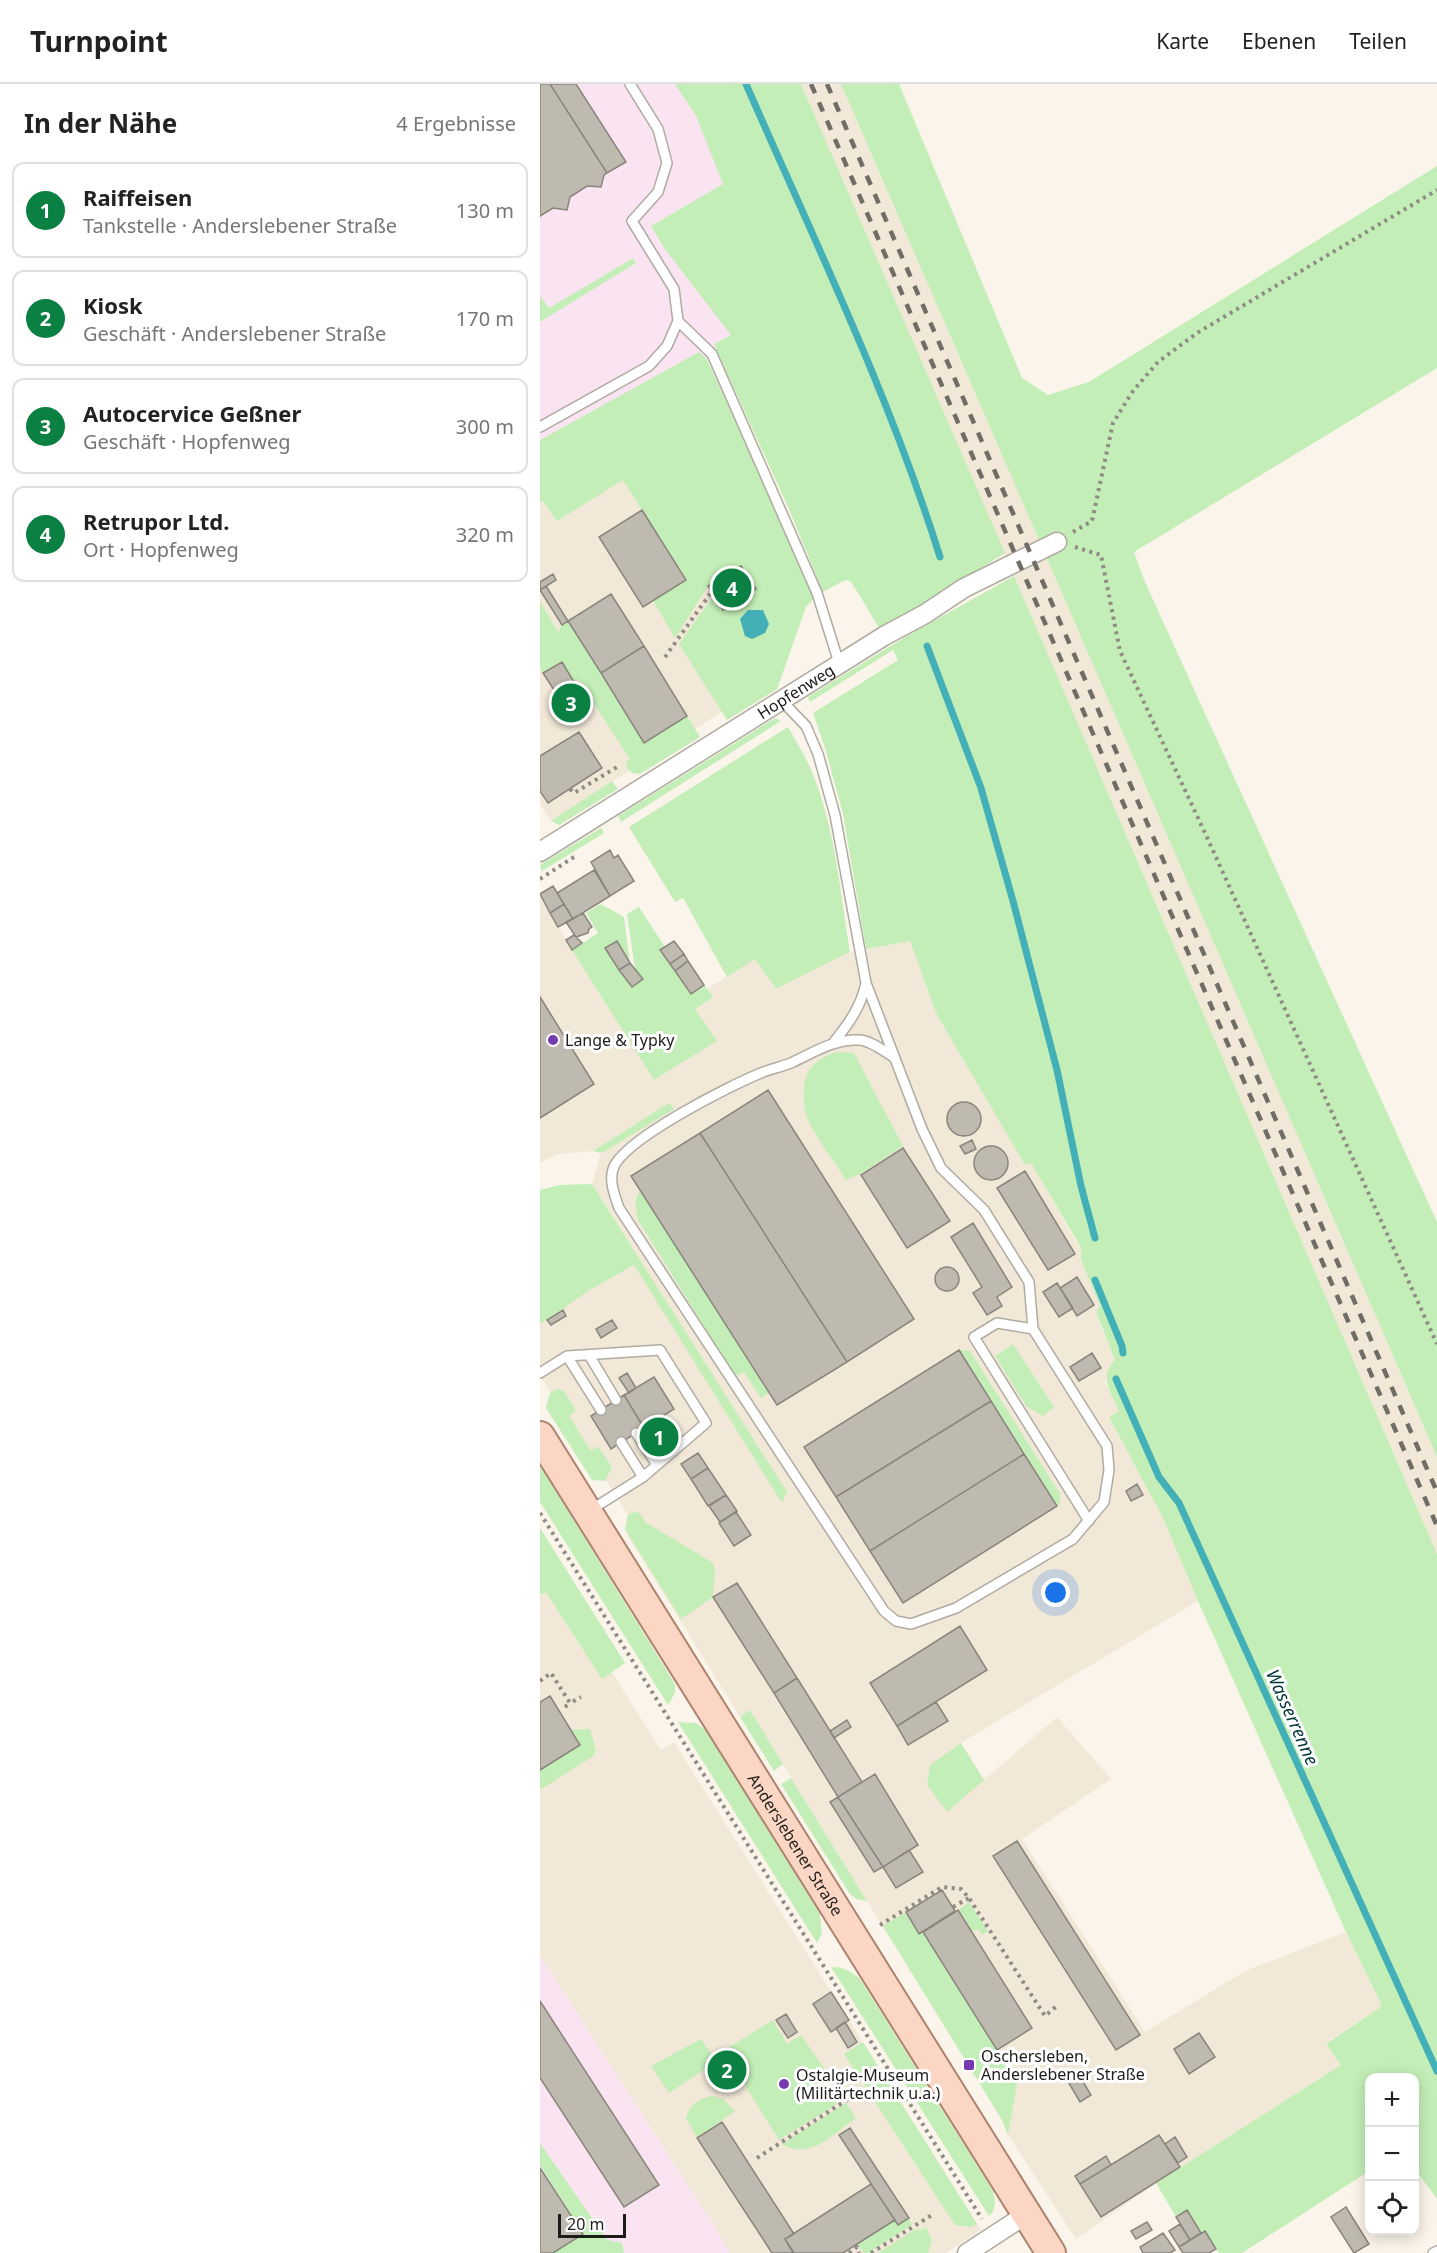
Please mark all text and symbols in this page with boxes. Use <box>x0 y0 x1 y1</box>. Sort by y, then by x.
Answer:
text: Turnpoint <box>30 22 168 60</box>
text: Karte <box>1156 27 1209 55</box>
text: Ebenen <box>1242 27 1316 55</box>
text: Teilen <box>1349 27 1407 55</box>
text: In der Nähe <box>24 105 177 141</box>
text: 4 Ergebnisse <box>396 110 516 137</box>
text: Raiffeisen <box>83 182 192 212</box>
text: 1 <box>40 197 51 224</box>
text: 130 m <box>456 197 514 224</box>
text: Tankstelle · Anderslebener Straße <box>83 212 397 239</box>
text: Kiosk <box>83 290 143 320</box>
text: 2 <box>40 305 51 332</box>
text: 170 m <box>456 305 514 332</box>
text: Geschäft · Anderslebener Straße <box>83 320 386 347</box>
text: Autocervice Geßner <box>83 398 301 428</box>
text: 3 <box>40 413 51 440</box>
text: 300 m <box>456 413 514 440</box>
text: Geschäft · Hopfenweg <box>83 428 291 455</box>
text: Retrupor Ltd. <box>83 506 229 536</box>
text: 4 <box>40 521 51 548</box>
text: 320 m <box>456 521 514 548</box>
text: Ort · Hopfenweg <box>83 536 239 563</box>
pin: 4 <box>712 566 752 610</box>
street label: Hopfenweg <box>753 659 839 724</box>
pin: 3 <box>552 680 591 726</box>
place label: Lange & Typky <box>565 1029 675 1051</box>
marker: Lange & Typky <box>546 1033 560 1047</box>
pin: 1 <box>640 1414 678 1460</box>
your location <box>1041 1578 1070 1607</box>
water label: Wasserrenne <box>1261 1665 1325 1769</box>
street label: Anderslebener Straße <box>743 1769 848 1920</box>
place label: Oschersleben, Anderslebener Straße <box>981 2045 1145 2085</box>
pin: 2 <box>708 2048 747 2092</box>
marker: Oschersleben, Anderslebener Straße <box>962 2058 976 2072</box>
place label: Ostalgie-Museum (Militärtechnik u.a.) <box>796 2064 941 2104</box>
map controls <box>1365 2073 1419 2235</box>
button: + <box>1365 2073 1419 2127</box>
marker: Ostalgie-Museum (Militärtechnik u.a.) <box>777 2077 791 2091</box>
button: − <box>1365 2127 1419 2181</box>
button: locate <box>1365 2181 1419 2235</box>
scale bar <box>558 2211 626 2238</box>
text: 20 m <box>567 2213 604 2235</box>

